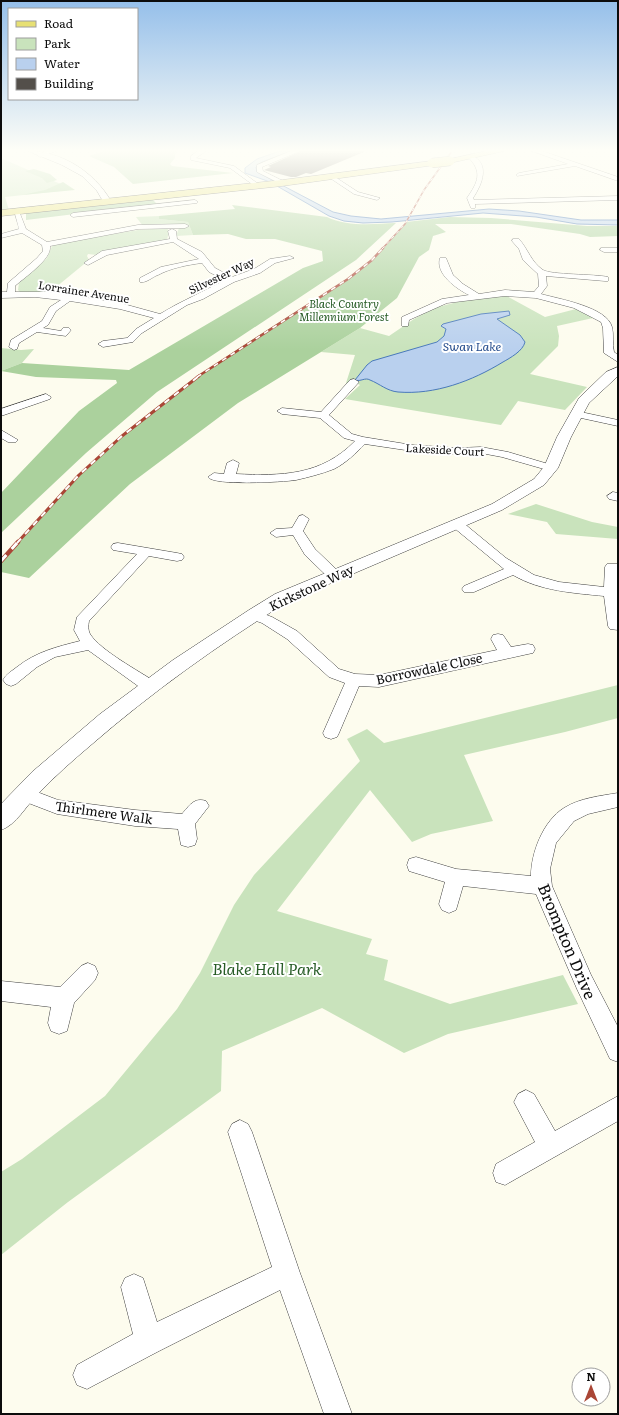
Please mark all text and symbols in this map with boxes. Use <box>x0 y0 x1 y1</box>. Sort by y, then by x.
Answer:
legend <box>8 8 138 100</box>
text: Road <box>44 14 74 32</box>
text: Park <box>44 34 71 52</box>
text: Water <box>44 54 80 72</box>
text: Building <box>44 74 94 92</box>
street label: Silvester Way <box>185 252 257 297</box>
street label: Lorrainer Avenue <box>37 276 131 306</box>
park label: Black Country Millennium Forest <box>299 295 390 324</box>
water label: Swan Lake <box>443 337 502 355</box>
street label: Lakeside Court <box>405 439 485 459</box>
street label: Kirkstone Way <box>265 559 357 615</box>
street label: Borrowdale Close <box>374 647 484 689</box>
street label: Thirlmere Walk <box>54 796 155 828</box>
street label: Brompton Drive <box>533 879 603 1003</box>
park label: Blake Hall Park <box>212 956 322 980</box>
north arrow <box>571 1367 611 1407</box>
text: N <box>586 1368 596 1384</box>

